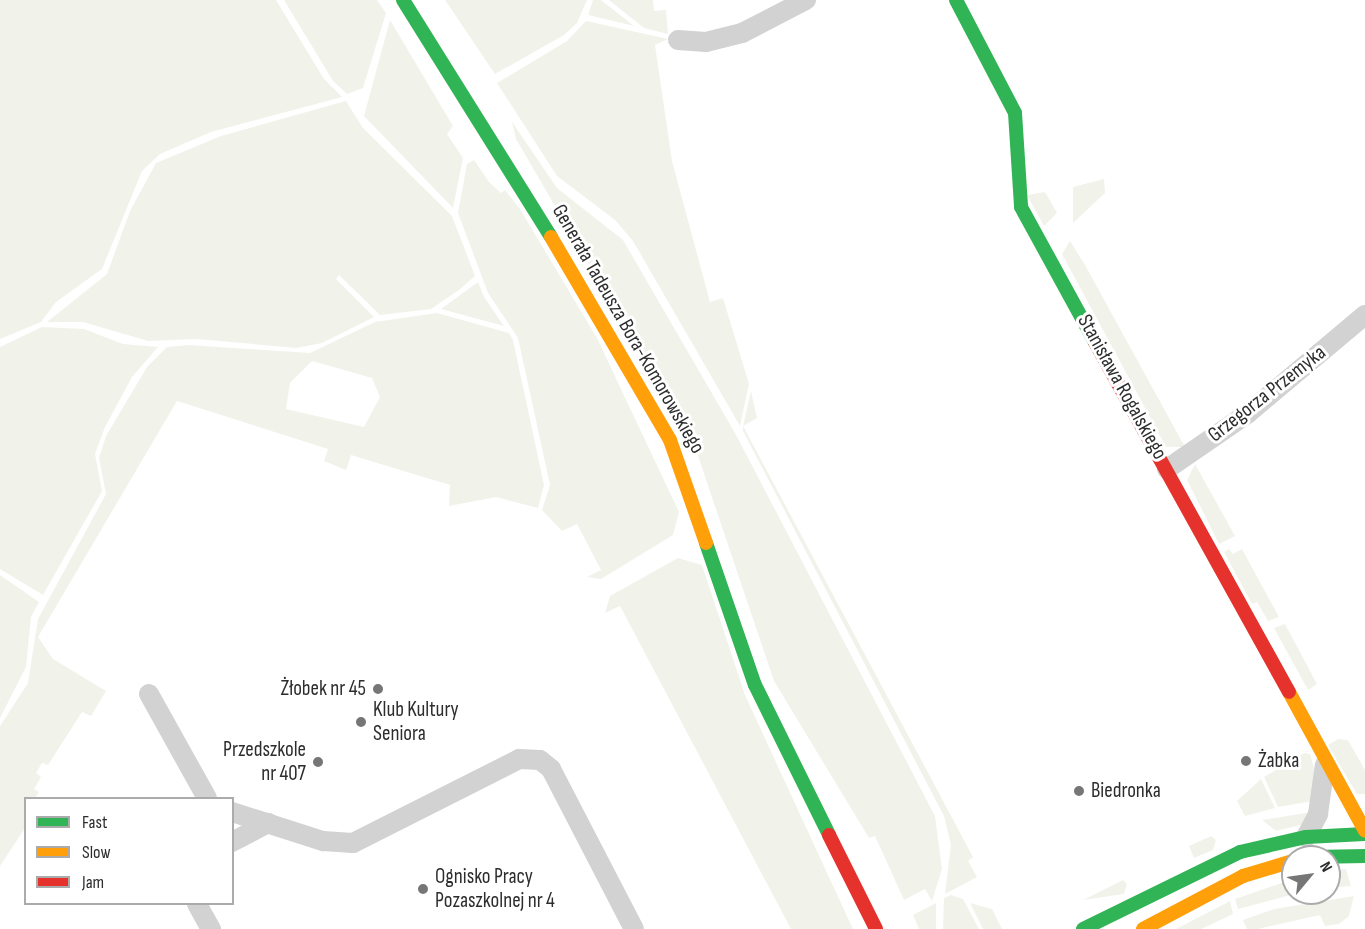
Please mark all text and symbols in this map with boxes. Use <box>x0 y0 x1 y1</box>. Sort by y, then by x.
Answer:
street label: Generała Tadeusza Bora-Komorowskiego <box>546 200 710 458</box>
street label: Stanisława Rogalskiego <box>1072 310 1172 464</box>
street label: Grzegorza Przemyka <box>1203 340 1331 448</box>
place label: Żłobek nr 45 <box>281 676 366 702</box>
marker: Żłobek nr 45 <box>371 682 385 696</box>
place label: Klub Kultury Seniora <box>373 697 459 747</box>
marker: Klub Kultury Seniora <box>354 715 368 729</box>
place label: Przedszkole nr 407 <box>223 737 306 787</box>
place label: Żabka <box>1258 748 1299 774</box>
marker: Żabka <box>1239 754 1253 768</box>
marker: Przedszkole nr 407 <box>311 755 325 769</box>
place label: Biedronka <box>1091 778 1161 804</box>
marker: Biedronka <box>1072 784 1086 798</box>
legend <box>24 797 234 905</box>
text: Fast <box>82 812 107 833</box>
text: Slow <box>82 842 111 863</box>
north arrow <box>1281 845 1341 905</box>
text: N <box>1315 859 1336 875</box>
place label: Ognisko Pracy Pozaszkolnej nr 4 <box>435 864 555 914</box>
text: Jam <box>82 872 104 893</box>
marker: Ognisko Pracy Pozaszkolnej nr 4 <box>416 882 430 896</box>

